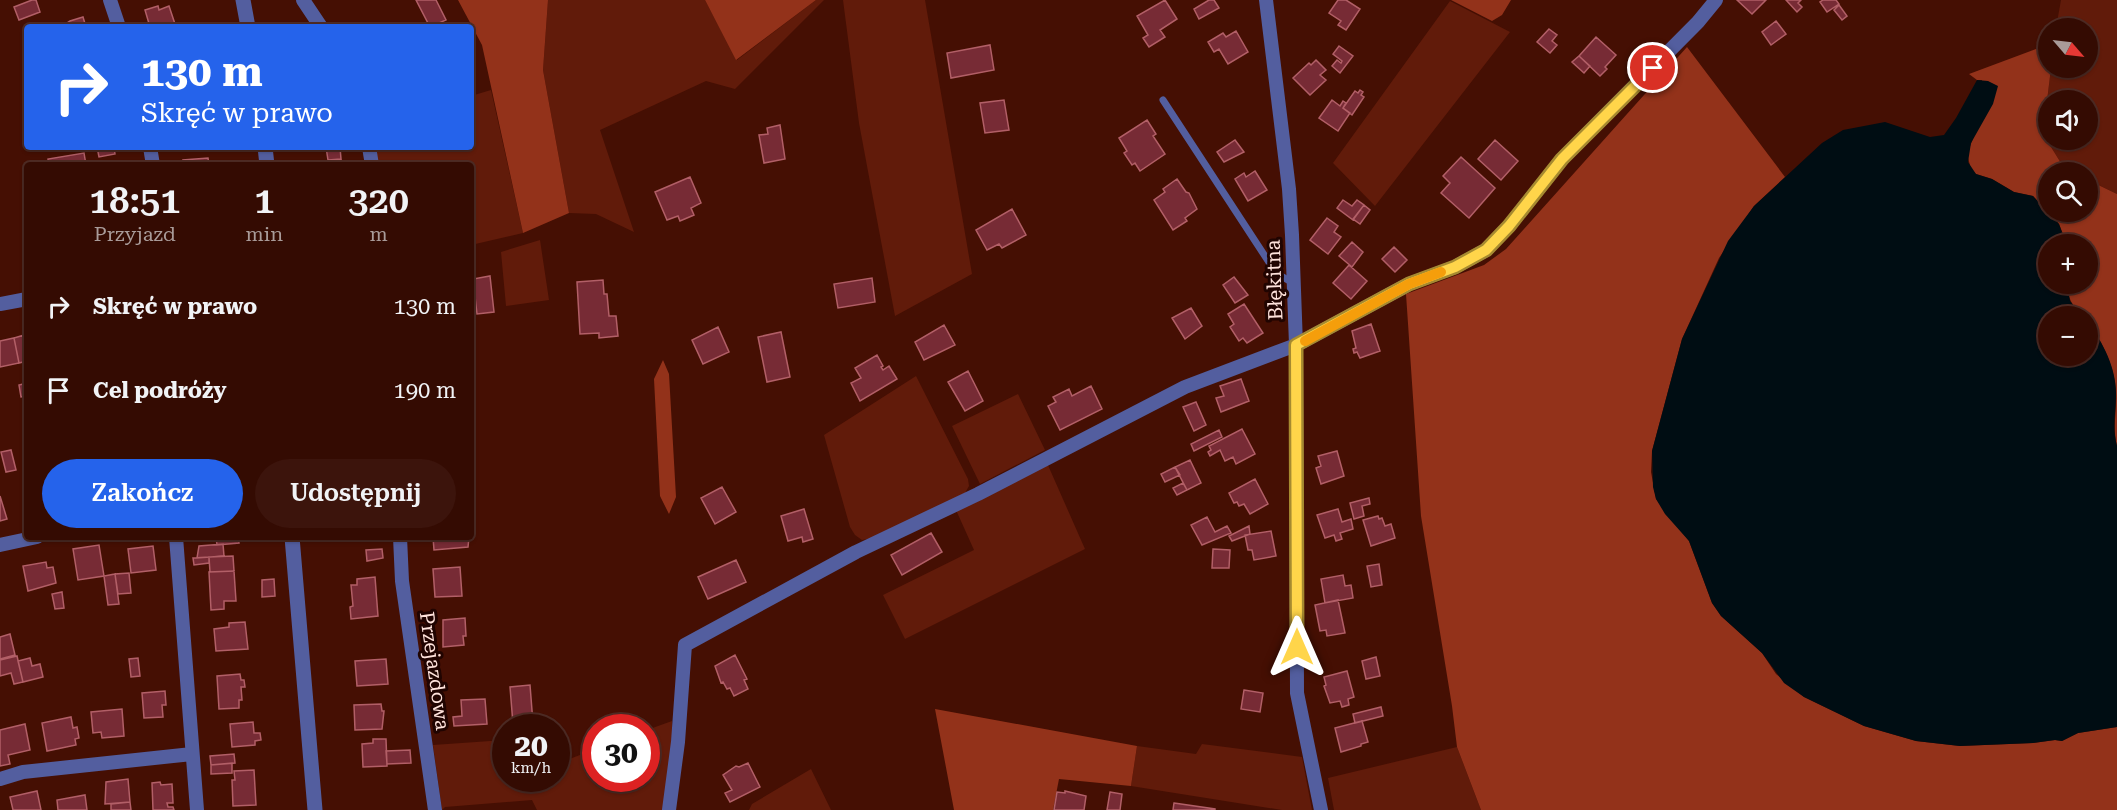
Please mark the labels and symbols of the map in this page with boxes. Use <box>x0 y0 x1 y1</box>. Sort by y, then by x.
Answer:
north arrow <box>2038 18 2098 78</box>
pin <box>1627 42 1678 93</box>
street label: Błękitna <box>1261 239 1287 321</box>
street label: Przejazdowa <box>415 610 455 732</box>
position arrow <box>1265 615 1329 679</box>
speed limit sign: 30 <box>582 714 660 792</box>

